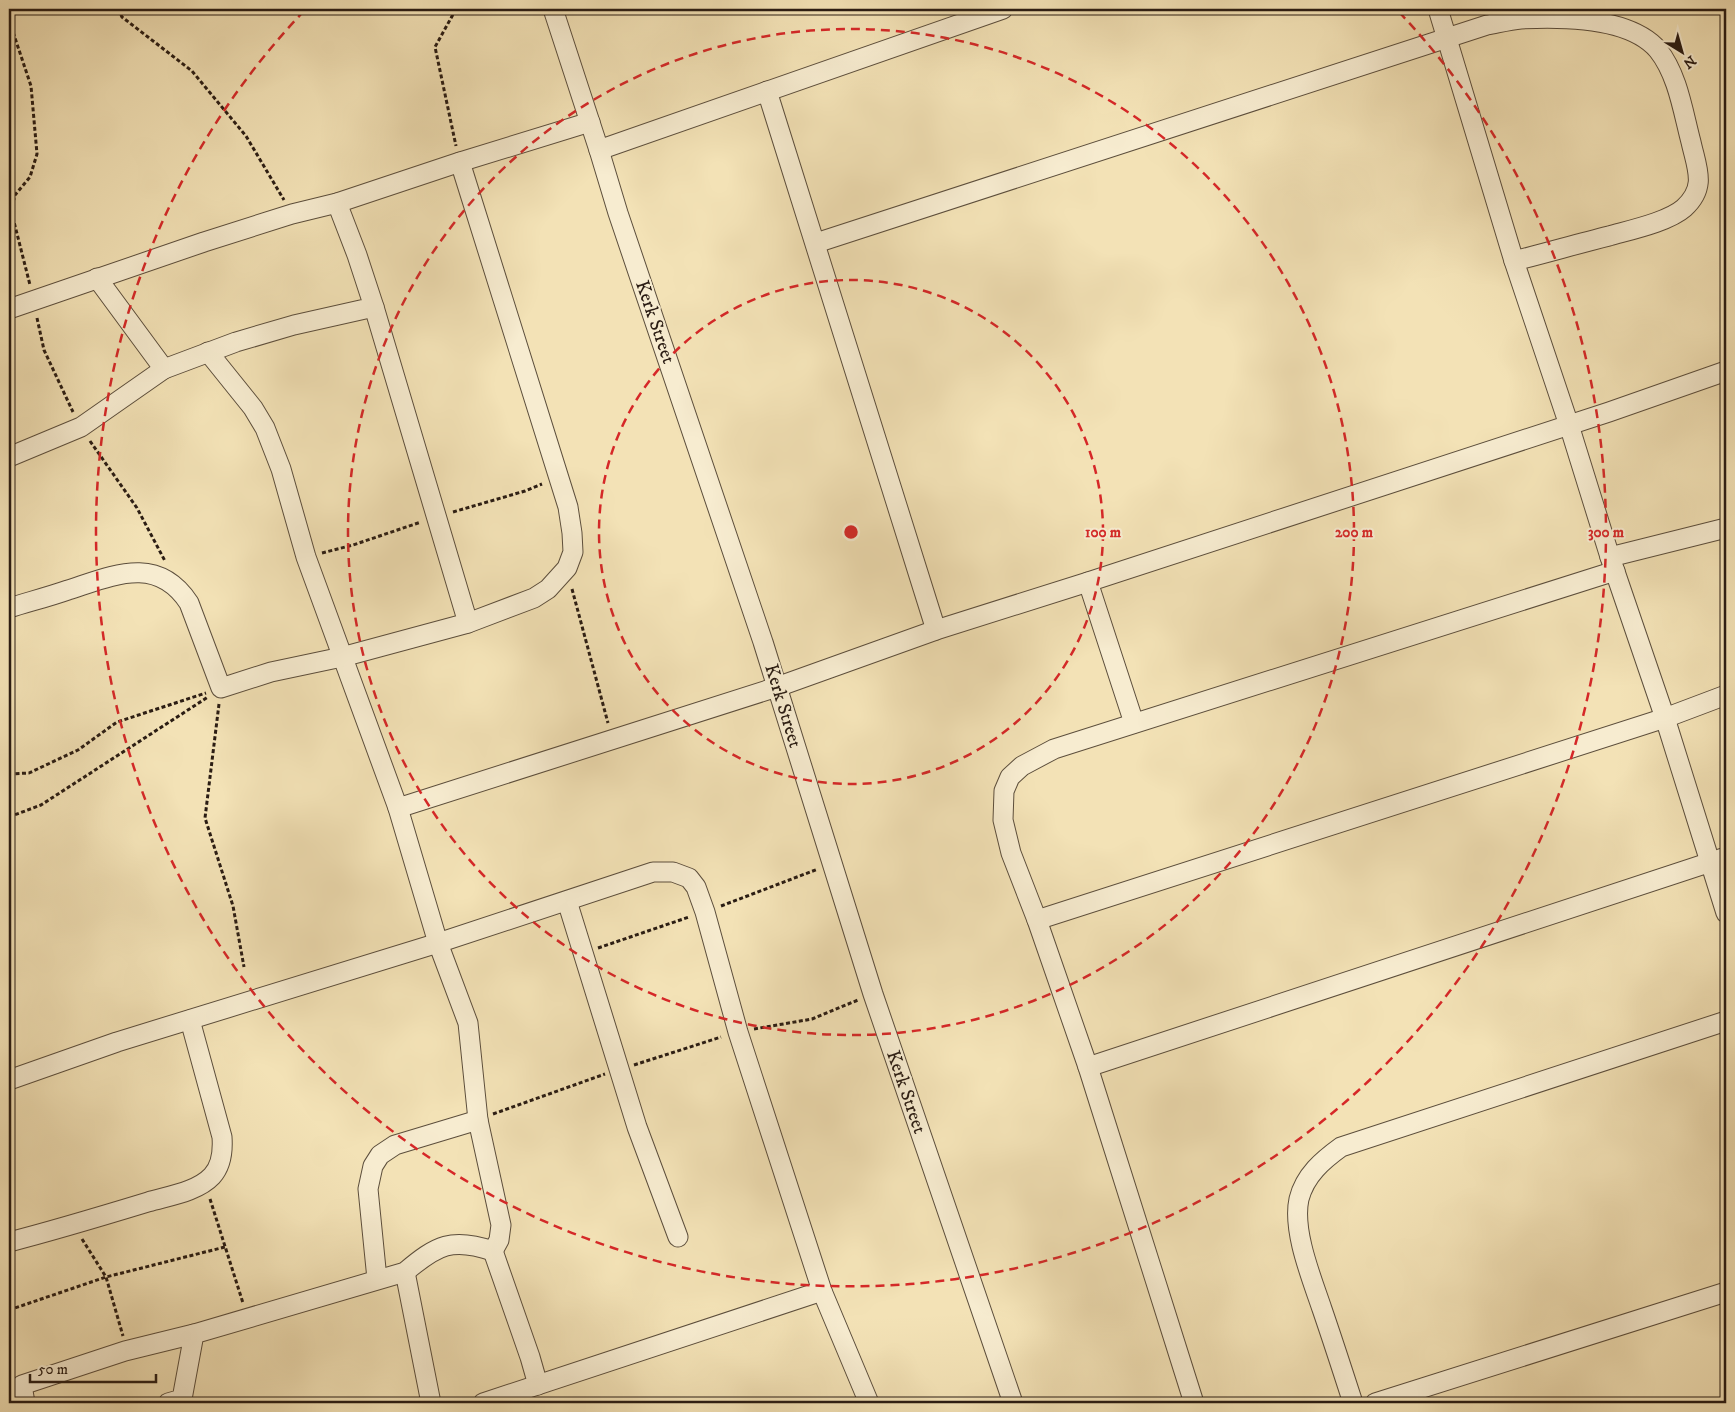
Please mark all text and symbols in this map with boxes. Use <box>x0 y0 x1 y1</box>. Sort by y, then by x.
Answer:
north arrow <box>1658 28 1708 78</box>
text: N <box>1679 51 1699 73</box>
street label: Kerk Street <box>630 277 680 367</box>
centre of rings <box>842 523 860 541</box>
text: 100 m <box>1085 523 1122 542</box>
text: 200 m <box>1335 523 1374 542</box>
text: 300 m <box>1588 523 1625 542</box>
street label: Kerk Street <box>759 661 807 751</box>
street label: Kerk Street <box>881 1047 931 1137</box>
scale bar <box>30 1352 156 1384</box>
text: 50 m <box>38 1360 68 1379</box>

